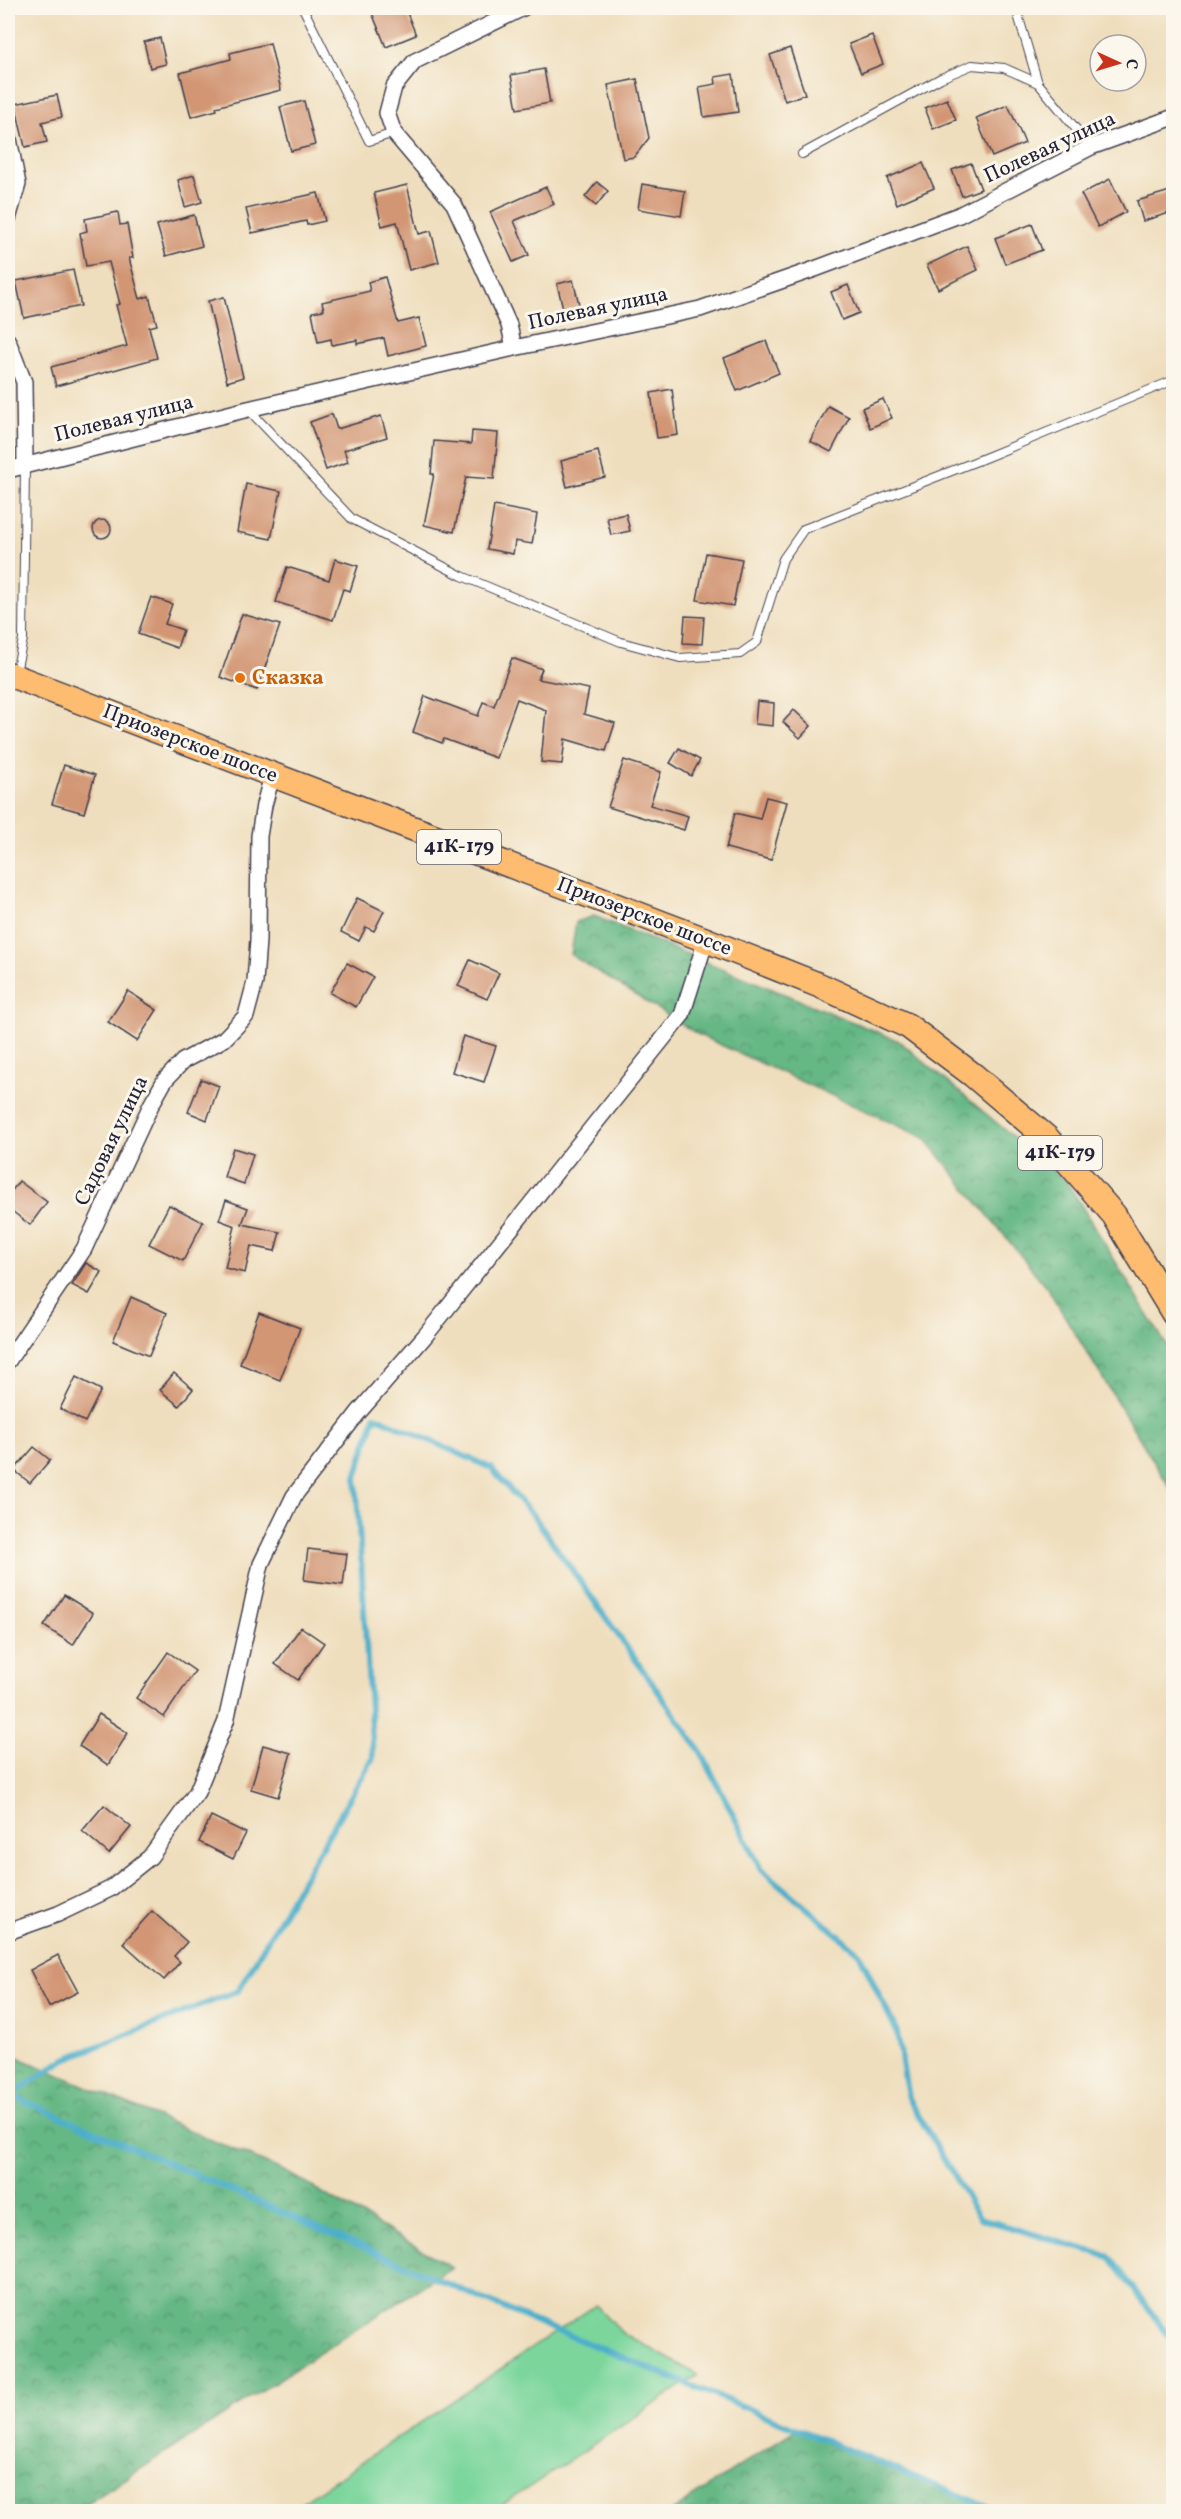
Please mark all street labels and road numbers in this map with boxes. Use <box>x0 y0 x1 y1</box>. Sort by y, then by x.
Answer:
street label: Полевая улица <box>979 105 1121 191</box>
street label: Полевая улица <box>525 280 671 338</box>
street label: Полевая улица <box>51 388 197 450</box>
street label: Приозерское шоссе <box>98 697 282 791</box>
road number: 41К-179 <box>417 830 501 864</box>
street label: Приозерское шоссе <box>552 870 736 964</box>
street label: Садовая улица <box>68 1071 156 1211</box>
road number: 41К-179 <box>1018 1136 1102 1170</box>

